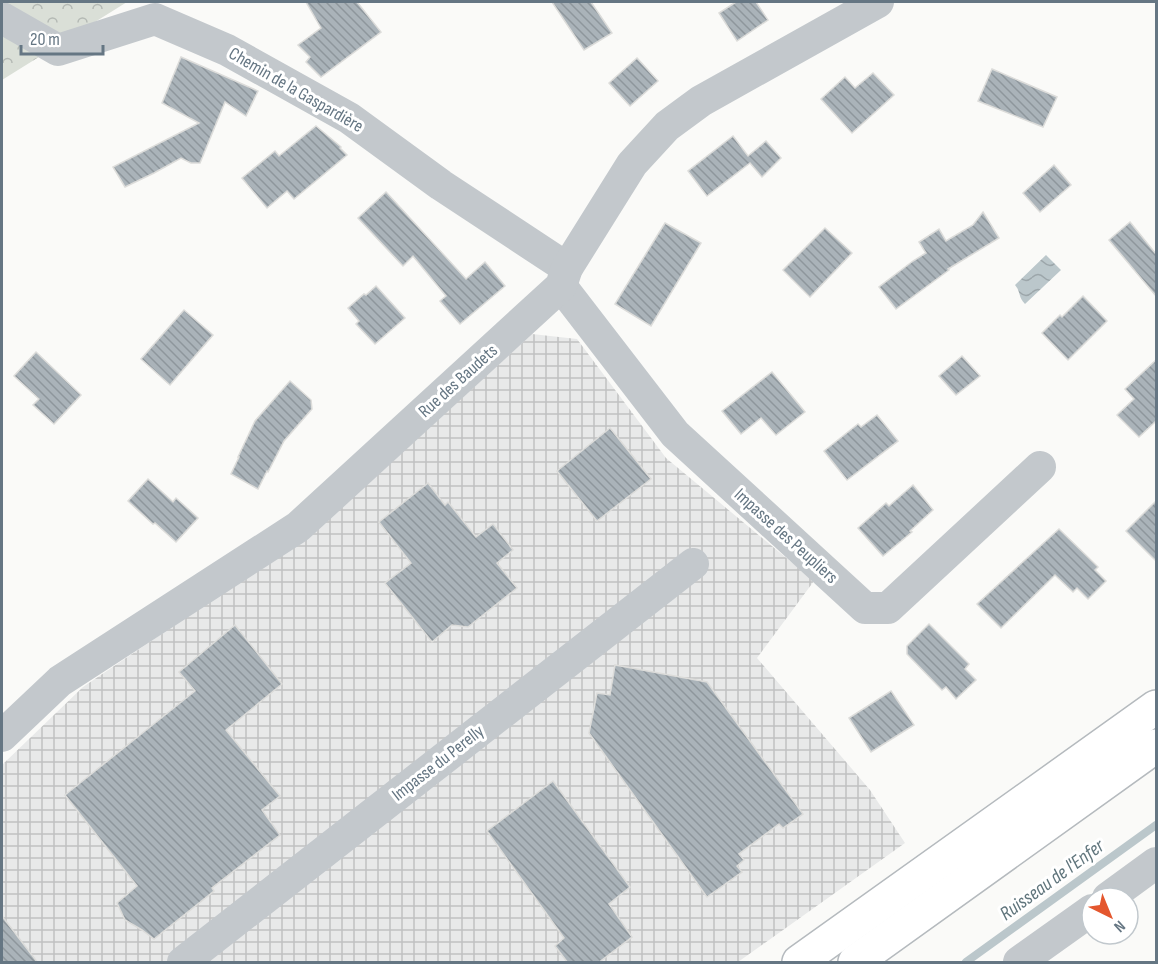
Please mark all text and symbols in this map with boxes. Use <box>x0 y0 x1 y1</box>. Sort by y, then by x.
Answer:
scale bar <box>21 18 104 56</box>
text: 20 m <box>30 29 60 50</box>
street label: Chemin de la Gaspardière <box>225 43 367 137</box>
street label: Rue des Baudets <box>414 340 502 422</box>
street label: Impasse des Peupliers <box>730 484 842 588</box>
street label: Impasse du Perelly <box>388 721 488 805</box>
water label: Ruisseau de l'Enfer <box>995 833 1110 926</box>
north arrow <box>1080 886 1140 946</box>
text: N <box>1110 916 1129 936</box>

